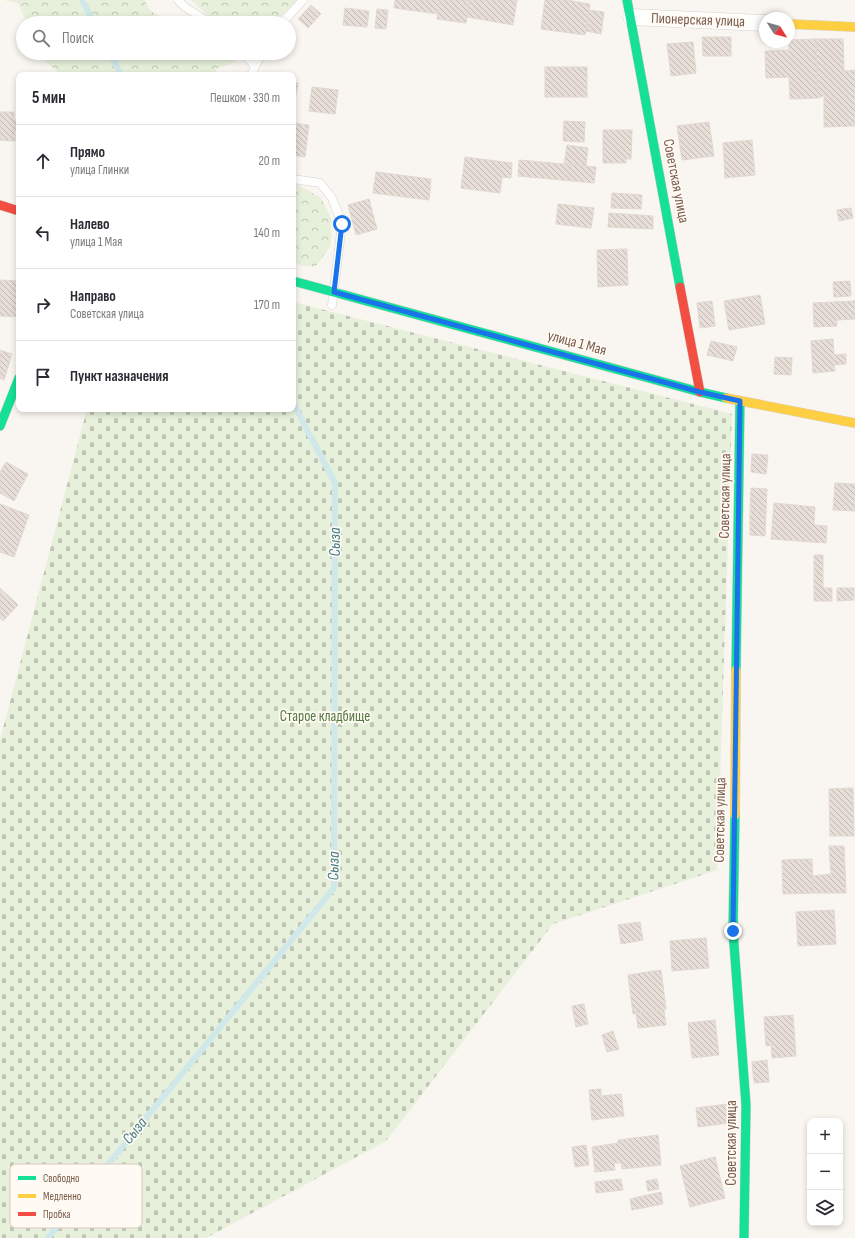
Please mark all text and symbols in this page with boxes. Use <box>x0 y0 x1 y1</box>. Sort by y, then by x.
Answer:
street label: Пионерская улица <box>651 9 745 31</box>
north arrow <box>759 12 795 48</box>
search box <box>16 16 296 60</box>
icon: search <box>30 27 52 49</box>
text: Поиск <box>62 29 94 48</box>
text: 5 мин <box>32 88 66 108</box>
text: Пешком · 330 m <box>210 90 280 106</box>
street label: Советская улица <box>659 137 694 225</box>
text: Прямо <box>70 143 105 162</box>
icon: ahead <box>32 150 54 172</box>
text: 20 m <box>258 153 280 169</box>
text: улица Глинки <box>70 162 129 178</box>
text: Налево <box>70 215 110 234</box>
route start <box>333 215 351 233</box>
icon: left <box>32 222 54 244</box>
text: 140 m <box>254 225 280 241</box>
text: улица 1 Мая <box>70 234 122 250</box>
text: Направо <box>70 287 116 306</box>
icon: right <box>32 294 54 316</box>
text: 170 m <box>254 297 280 313</box>
text: Советская улица <box>70 306 144 322</box>
street label: улица 1 Мая <box>545 326 609 360</box>
icon: arrive <box>32 366 54 388</box>
text: Пункт назначения <box>70 367 168 386</box>
street label: Советская улица <box>715 453 735 539</box>
water label: Сыза <box>326 527 345 556</box>
park label: Старое кладбище <box>280 707 370 726</box>
street label: Советская улица <box>710 777 730 863</box>
water label: Сыза <box>324 851 344 881</box>
route end <box>724 922 742 940</box>
street label: Советская улица <box>722 1100 741 1186</box>
water label: Сыза <box>119 1113 152 1148</box>
map controls <box>807 1118 843 1226</box>
button: + <box>807 1118 843 1154</box>
button: − <box>807 1154 843 1190</box>
legend <box>10 1164 142 1228</box>
text: Свободно <box>43 1172 80 1185</box>
text: Медленно <box>43 1190 82 1203</box>
button: layers <box>807 1190 843 1226</box>
text: Пробка <box>43 1208 71 1221</box>

